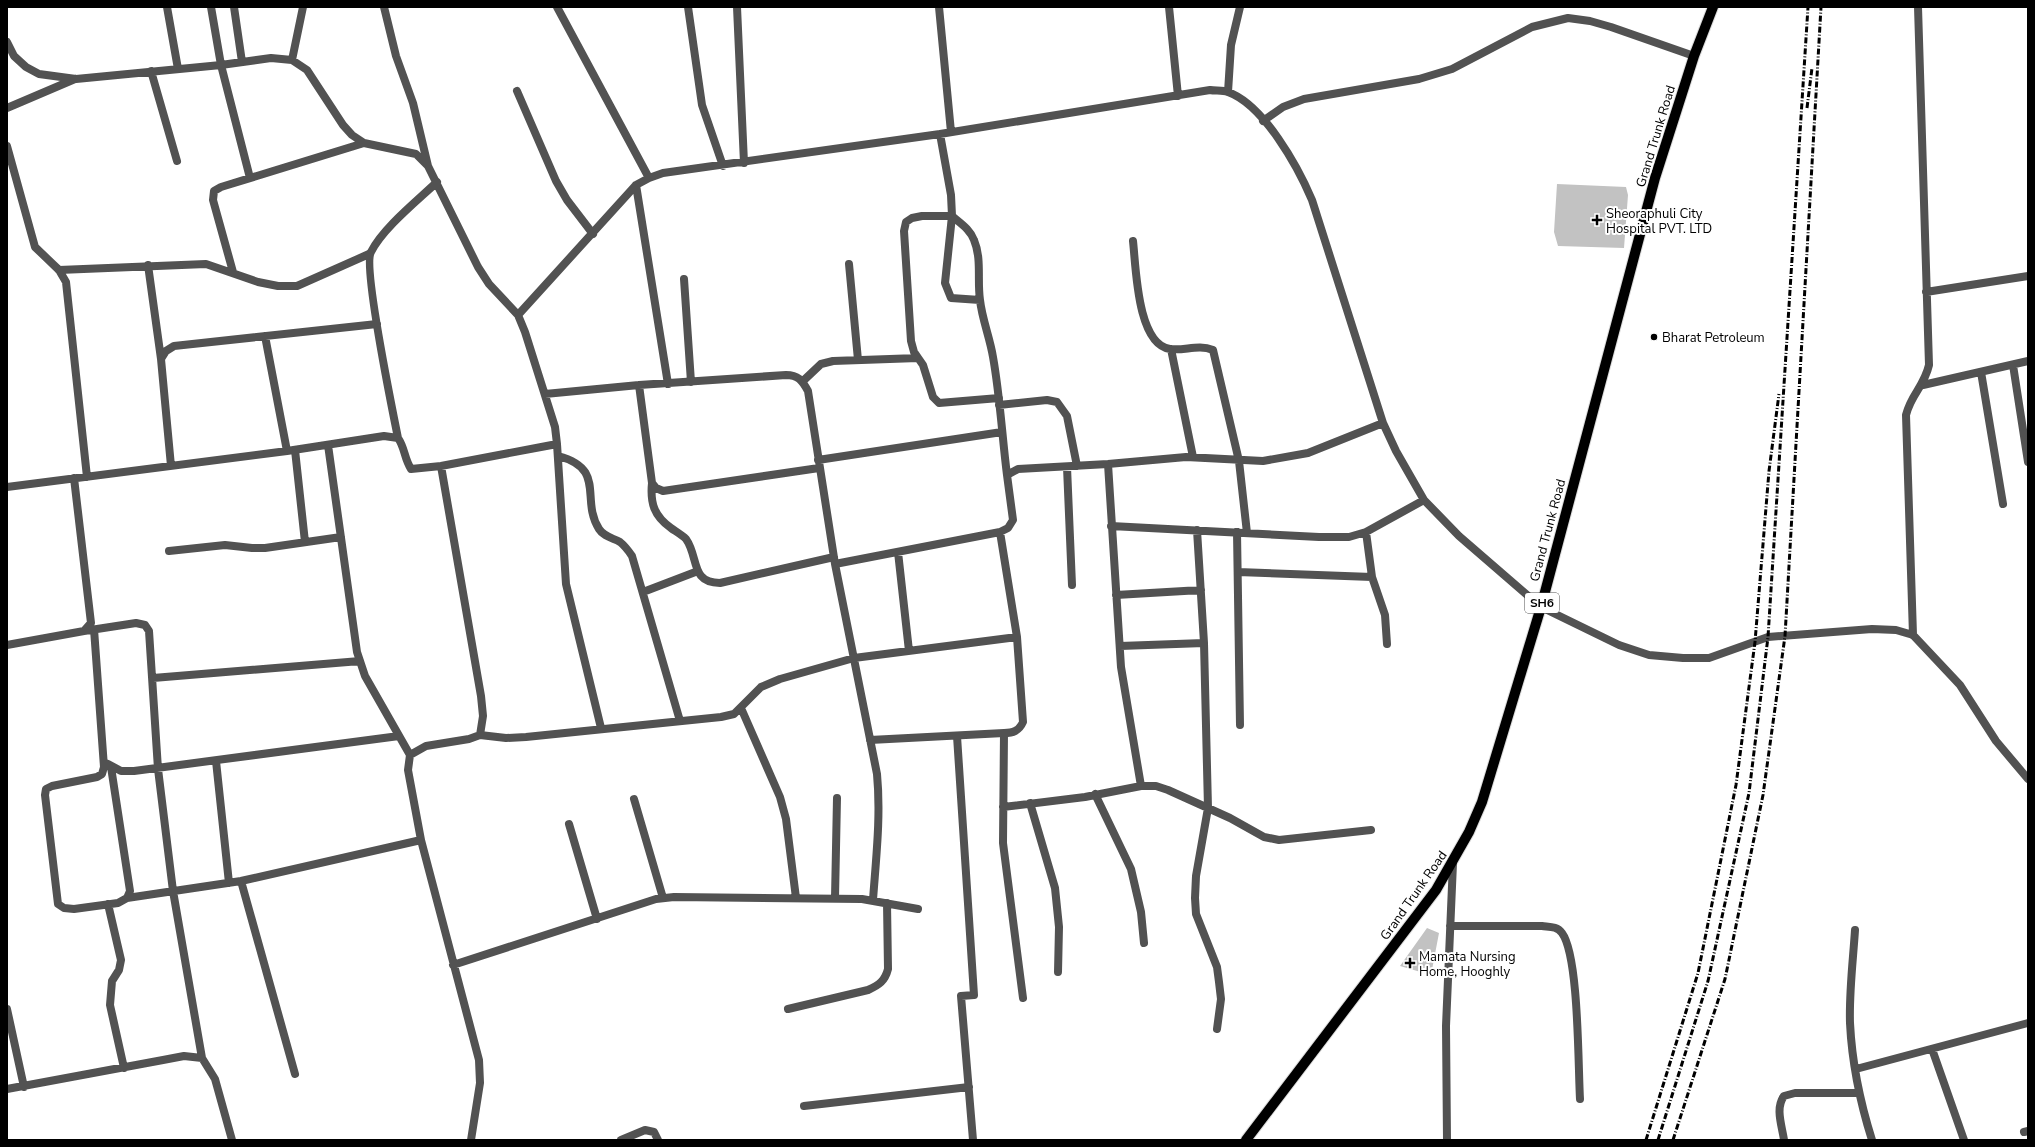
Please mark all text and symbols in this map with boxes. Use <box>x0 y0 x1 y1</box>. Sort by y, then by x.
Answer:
street label: Grand Trunk Road <box>1632 83 1680 189</box>
place label: Sheoraphuli City Hospital PVT. LTD <box>1606 205 1712 238</box>
marker: Sheoraphuli City Hospital PVT. LTD <box>1591 214 1603 226</box>
place label: Bharat Petroleum <box>1662 329 1765 347</box>
marker: Bharat Petroleum <box>1649 332 1659 342</box>
street label: Grand Trunk Road <box>1526 477 1570 584</box>
road number: SH6 <box>1525 593 1559 613</box>
street label: Grand Trunk Road <box>1376 847 1451 944</box>
place label: Mamata Nursing Home, Hooghly <box>1419 948 1516 981</box>
marker: Mamata Nursing Home, Hooghly <box>1404 957 1416 969</box>

